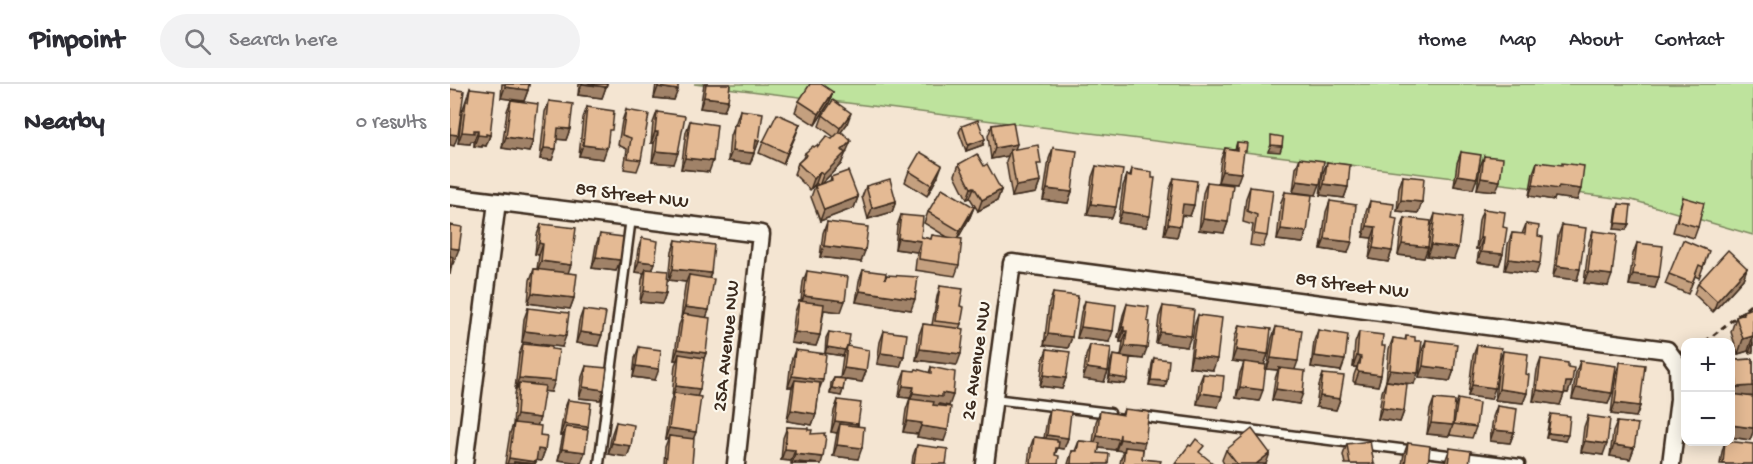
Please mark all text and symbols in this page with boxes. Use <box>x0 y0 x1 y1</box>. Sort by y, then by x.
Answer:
search box <box>160 14 580 68</box>
text: Pinpoint <box>30 25 124 58</box>
icon: search <box>181 25 214 58</box>
text: Search here <box>229 28 337 54</box>
text: Home <box>1418 29 1466 54</box>
text: Map <box>1499 29 1536 54</box>
text: About <box>1569 29 1622 54</box>
text: Contact <box>1655 29 1723 54</box>
text: Nearby <box>24 108 105 139</box>
text: 0 results <box>356 112 426 135</box>
street label: 89 Street NW <box>574 179 690 215</box>
street label: 89 Street NW <box>1294 269 1410 305</box>
street label: 25A Avenue NW <box>710 279 746 413</box>
street label: 26 Avenue NW <box>958 300 998 422</box>
map controls <box>1681 338 1735 446</box>
button: + <box>1681 338 1735 392</box>
button: − <box>1681 392 1735 446</box>

